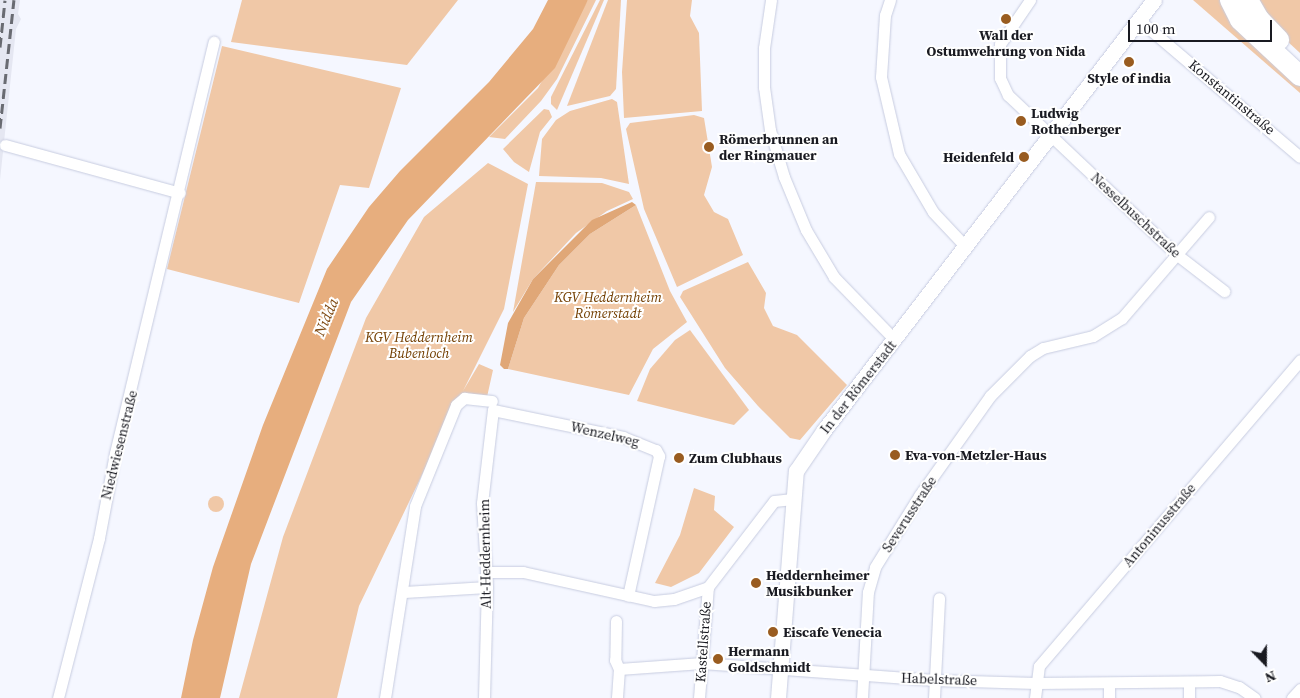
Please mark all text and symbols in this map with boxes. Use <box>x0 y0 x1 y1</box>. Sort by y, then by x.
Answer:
scale bar <box>1130 10 1274 42</box>
marker: Wall der Ostumwehrung von Nida <box>1000 13 1012 25</box>
text: 100 m <box>1136 18 1176 39</box>
place label: Wall der Ostumwehrung von Nida <box>927 27 1085 59</box>
marker: Style of india <box>1123 56 1135 68</box>
street label: Konstantinstraße <box>1185 56 1279 138</box>
place label: Style of india <box>1087 70 1171 86</box>
place label: Ludwig Rothenberger <box>1031 105 1121 138</box>
marker: Ludwig Rothenberger <box>1015 115 1027 127</box>
place label: Römerbrunnen an der Ringmauer <box>719 131 838 164</box>
marker: Römerbrunnen an der Ringmauer <box>703 141 715 153</box>
place label: Heidenfeld <box>943 149 1014 165</box>
marker: Heidenfeld <box>1018 151 1030 163</box>
street label: Nesselbuschstraße <box>1088 169 1184 261</box>
park label: KGV Heddernheim Römerstadt <box>554 289 662 322</box>
water label: Nidda <box>310 296 342 338</box>
park label: KGV Heddernheim Bubenloch <box>365 329 473 362</box>
street label: In der Römerstadt <box>816 337 900 437</box>
street label: Niedwiesenstraße <box>97 389 141 501</box>
street label: Wenzelweg <box>569 418 641 450</box>
place label: Eva-von-Metzler-Haus <box>905 447 1047 463</box>
marker: Eva-von-Metzler-Haus <box>889 449 901 461</box>
place label: Zum Clubhaus <box>689 450 782 466</box>
marker: Zum Clubhaus <box>673 452 685 464</box>
street label: Severusstraße <box>878 473 940 555</box>
street label: Antoninusstraße <box>1119 480 1199 570</box>
street label: Alt-Heddernheim <box>476 499 494 609</box>
place label: Heddernheimer Musikbunker <box>766 567 870 600</box>
marker: Heddernheimer Musikbunker <box>750 577 762 589</box>
street label: Kastellstraße <box>692 601 714 683</box>
place label: Eiscafe Venecia <box>783 624 882 640</box>
marker: Eiscafe Venecia <box>767 626 779 638</box>
north arrow <box>1240 638 1290 688</box>
place label: Hermann Goldschmidt <box>728 643 810 676</box>
marker: Hermann Goldschmidt <box>712 653 724 665</box>
text: N <box>1262 666 1279 688</box>
street label: Habelstraße <box>901 669 977 689</box>

